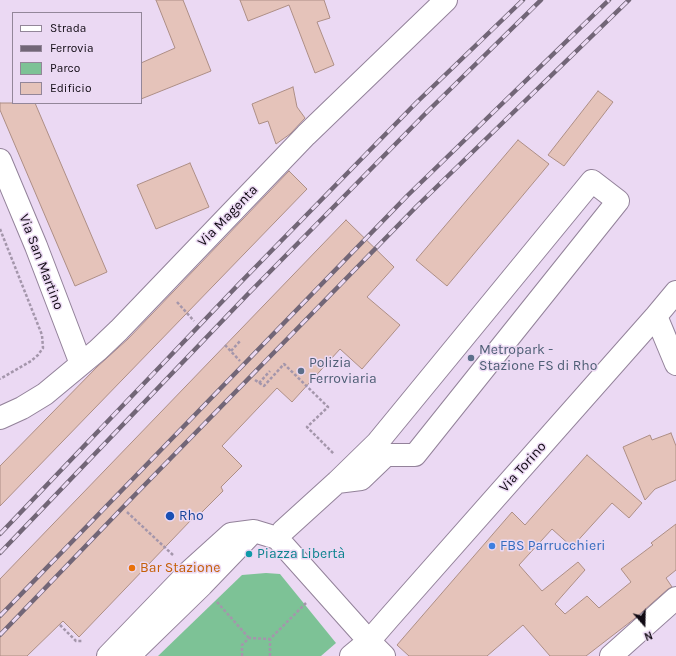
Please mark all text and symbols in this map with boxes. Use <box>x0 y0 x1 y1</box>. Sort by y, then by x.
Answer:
legend <box>12 12 142 104</box>
text: Strada <box>50 21 86 35</box>
text: Ferrovia <box>50 41 94 55</box>
text: Parco <box>50 61 80 75</box>
text: Edificio <box>50 81 91 95</box>
street label: Via Magenta <box>194 182 262 250</box>
street label: Via San Martino <box>15 212 67 312</box>
place label: Metropark - Stazione FS di Rho <box>479 342 597 374</box>
marker: Metropark - Stazione FS di Rho <box>466 353 476 363</box>
place label: Polizia Ferroviaria <box>309 355 377 388</box>
marker: Polizia Ferroviaria <box>296 366 306 376</box>
street label: Via Torino <box>496 438 550 496</box>
place label: Rho <box>179 508 204 524</box>
marker: Rho <box>164 510 176 522</box>
place label: FBS Parrucchieri <box>500 538 605 554</box>
marker: FBS Parrucchieri <box>487 541 497 551</box>
place label: Piazza Libertà <box>257 546 345 562</box>
marker: Piazza Libertà <box>244 549 254 559</box>
place label: Bar Stazione <box>140 560 220 576</box>
marker: Bar Stazione <box>127 563 137 573</box>
north arrow <box>624 604 664 644</box>
text: N <box>642 628 654 643</box>

